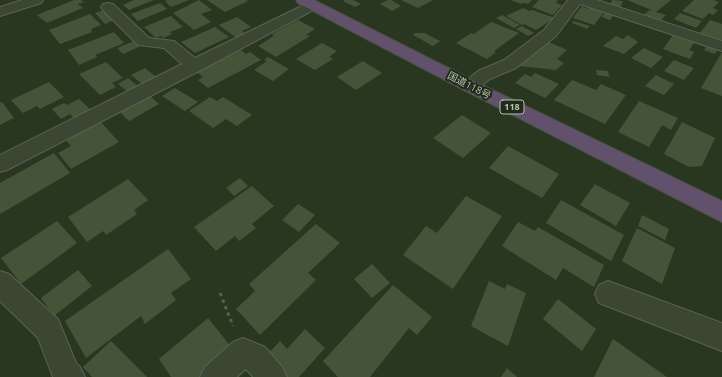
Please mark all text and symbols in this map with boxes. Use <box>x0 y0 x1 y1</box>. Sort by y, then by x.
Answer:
street label: 国道118号 <box>445 70 493 102</box>
road number: 118 <box>500 100 524 114</box>

